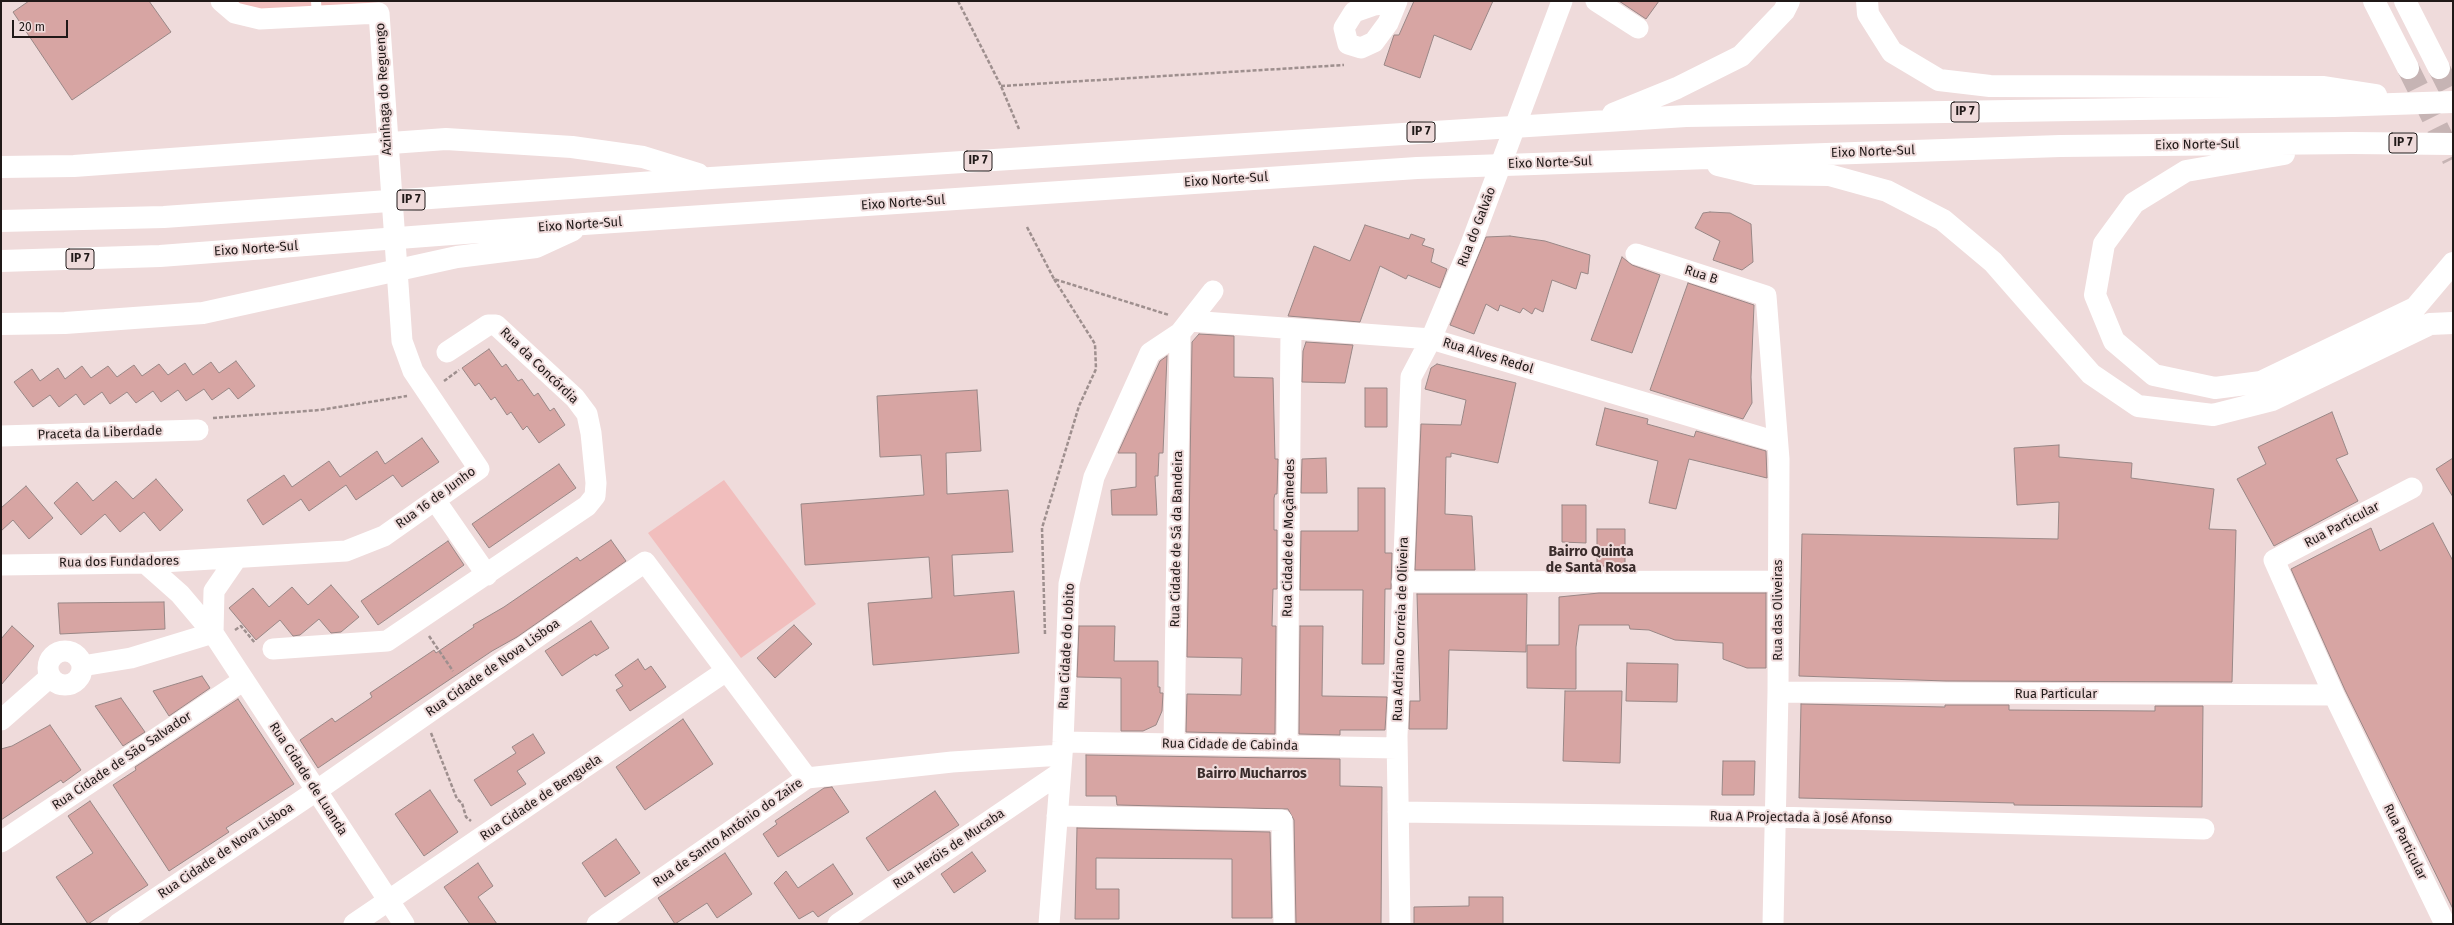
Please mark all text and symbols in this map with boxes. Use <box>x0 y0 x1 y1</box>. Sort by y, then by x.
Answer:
scale bar <box>14 12 70 38</box>
text: 20 m <box>19 20 45 34</box>
street label: Azinhaga do Reguengo <box>373 22 395 156</box>
road number: IP 7 <box>1951 102 1979 122</box>
road number: IP 7 <box>1407 122 1435 142</box>
road number: IP 7 <box>2389 133 2417 153</box>
street label: Eixo Norte-Sul <box>2155 136 2239 154</box>
street label: Eixo Norte-Sul <box>1831 143 1915 161</box>
road number: IP 7 <box>964 151 992 171</box>
street label: Eixo Norte-Sul <box>1508 154 1592 172</box>
street label: Eixo Norte-Sul <box>1184 169 1268 191</box>
street label: Rua do Galvão <box>1455 185 1499 269</box>
road number: IP 7 <box>397 190 425 210</box>
street label: Eixo Norte-Sul <box>861 192 945 214</box>
street label: Eixo Norte-Sul <box>538 214 622 236</box>
street label: Eixo Norte-Sul <box>214 238 298 260</box>
road number: IP 7 <box>66 249 94 269</box>
street label: Rua B <box>1682 262 1720 288</box>
street label: Rua da Concórdia <box>496 325 582 407</box>
street label: Rua Alves Redol <box>1441 335 1535 377</box>
street label: Praceta da Liberdade <box>37 423 163 443</box>
street label: Rua Cidade de Sá da Bandeira <box>1168 450 1186 628</box>
street label: Rua Cidade de Moçâmedes <box>1280 459 1298 617</box>
street label: Rua 16 de Junho <box>393 464 479 532</box>
street label: Rua Particular <box>2302 499 2382 551</box>
street label: Rua Adriano Correia de Oliveira <box>1390 536 1412 722</box>
district label: Bairro Quinta de Santa Rosa <box>1546 544 1636 576</box>
street label: Rua dos Fundadores <box>59 553 179 571</box>
street label: Rua das Oliveiras <box>1770 559 1786 661</box>
street label: Rua Cidade do Lobito <box>1056 583 1078 709</box>
street label: Rua Cidade de Nova Lisboa <box>423 616 563 720</box>
street label: Rua Particular <box>2015 686 2097 702</box>
street label: Rua Cidade de São Salvador <box>49 708 195 814</box>
street label: Rua Cidade de Luanda <box>266 720 350 838</box>
street label: Rua Cidade de Cabinda <box>1162 736 1298 754</box>
street label: Rua Cidade de Benguela <box>477 752 605 844</box>
district label: Bairro Mucharros <box>1197 766 1307 782</box>
street label: Rua de Santo António do Zaire <box>650 775 806 891</box>
street label: Rua Cidade de Nova Lisboa <box>155 800 297 902</box>
street label: Rua Particular <box>2380 801 2430 883</box>
street label: Rua Heróis de Mucaba <box>890 806 1008 892</box>
street label: Rua A Projectada à José Afonso <box>1710 809 1892 827</box>

